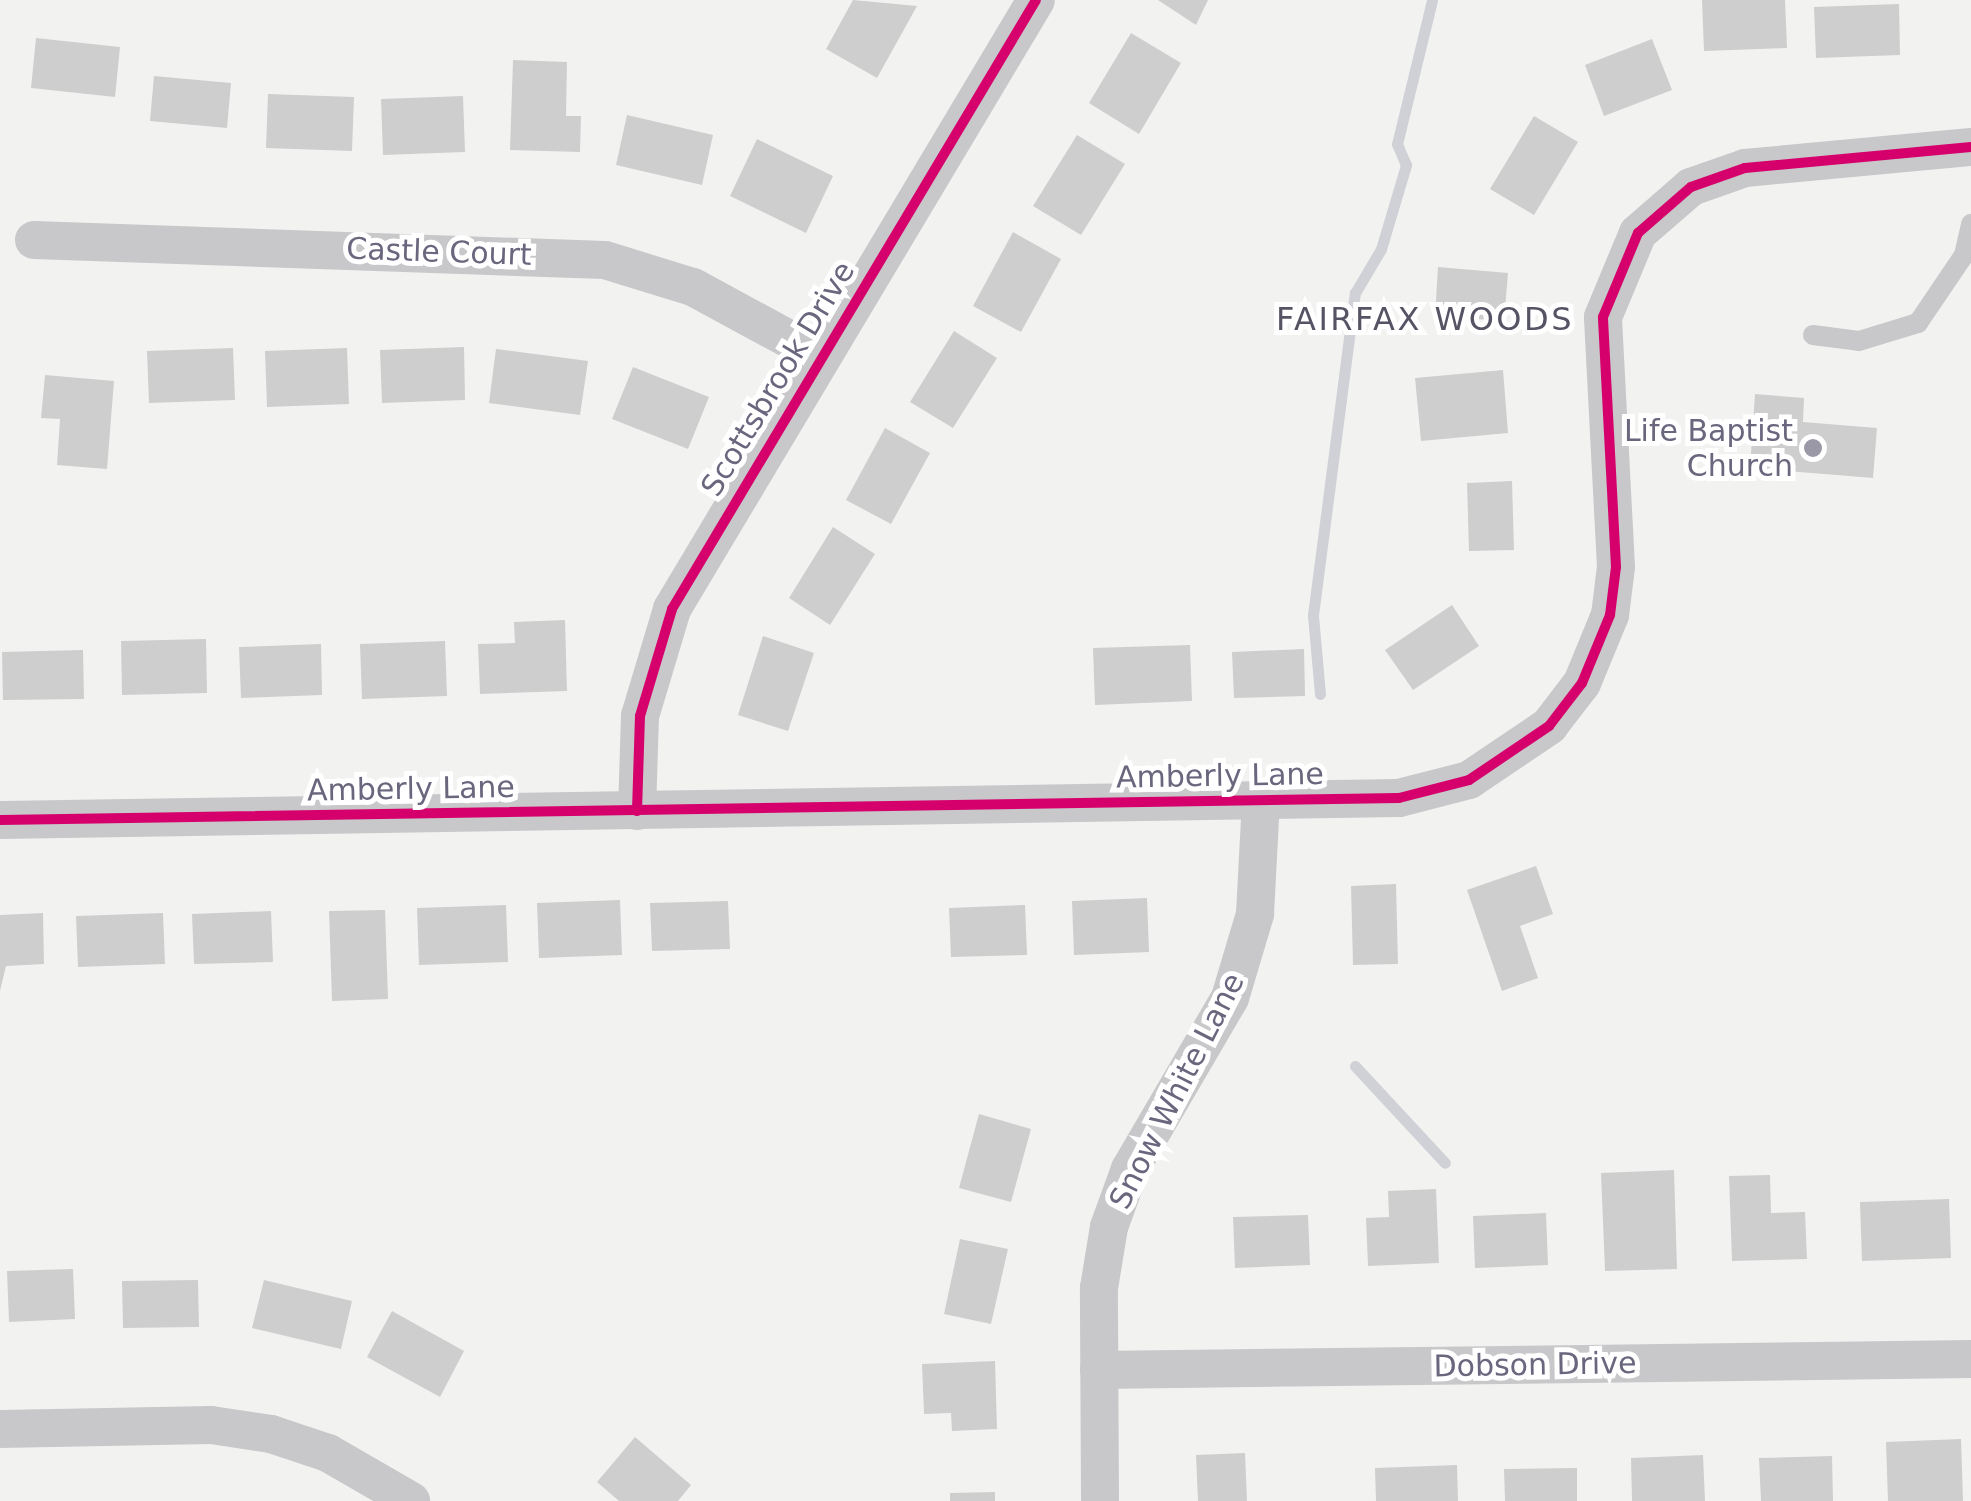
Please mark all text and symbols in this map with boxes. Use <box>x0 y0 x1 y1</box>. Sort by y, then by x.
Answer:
street label: Castle Court <box>346 231 532 273</box>
street label: Scottsbrook Drive <box>694 255 862 503</box>
district label: FAIRFAX WOODS <box>1276 300 1574 338</box>
place label: Life Baptist Church <box>1624 413 1793 484</box>
marker: Life Baptist Church <box>1802 437 1824 459</box>
street label: Amberly Lane <box>1116 756 1324 796</box>
street label: Amberly Lane <box>307 769 515 809</box>
street label: Snow White Lane <box>1102 967 1252 1215</box>
street label: Dobson Drive <box>1433 1345 1637 1385</box>

